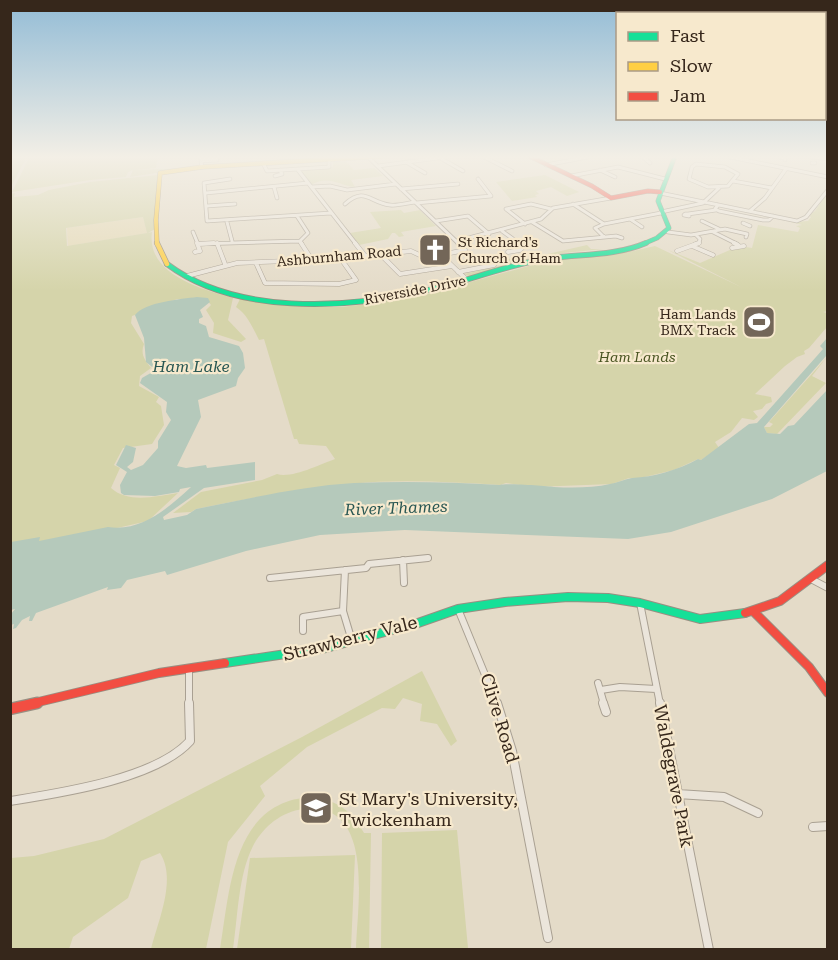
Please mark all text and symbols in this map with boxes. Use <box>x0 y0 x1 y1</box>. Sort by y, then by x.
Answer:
legend <box>616 12 826 120</box>
text: Fast <box>670 25 705 46</box>
text: Slow <box>670 55 712 76</box>
text: Jam <box>670 85 706 106</box>
church icon: St Richard's Church of Ham <box>417 232 453 268</box>
place label: St Richard's Church of Ham <box>458 234 561 266</box>
street label: Ashburnham Road <box>276 243 402 269</box>
street label: Riverside Drive <box>363 272 468 308</box>
sports icon: Ham Lands BMX Track <box>741 304 777 340</box>
place label: Ham Lands BMX Track <box>660 306 736 338</box>
park label: Ham Lands <box>597 349 676 365</box>
water label: Ham Lake <box>151 357 230 376</box>
water label: River Thames <box>343 497 448 519</box>
street label: Strawberry Vale <box>281 611 419 665</box>
street label: Clive Road <box>476 670 524 766</box>
street label: Waldegrave Park <box>650 703 698 849</box>
place label: St Mary's University, Twickenham <box>339 788 518 830</box>
school or university icon: St Mary's University, Twickenham <box>298 790 334 826</box>

